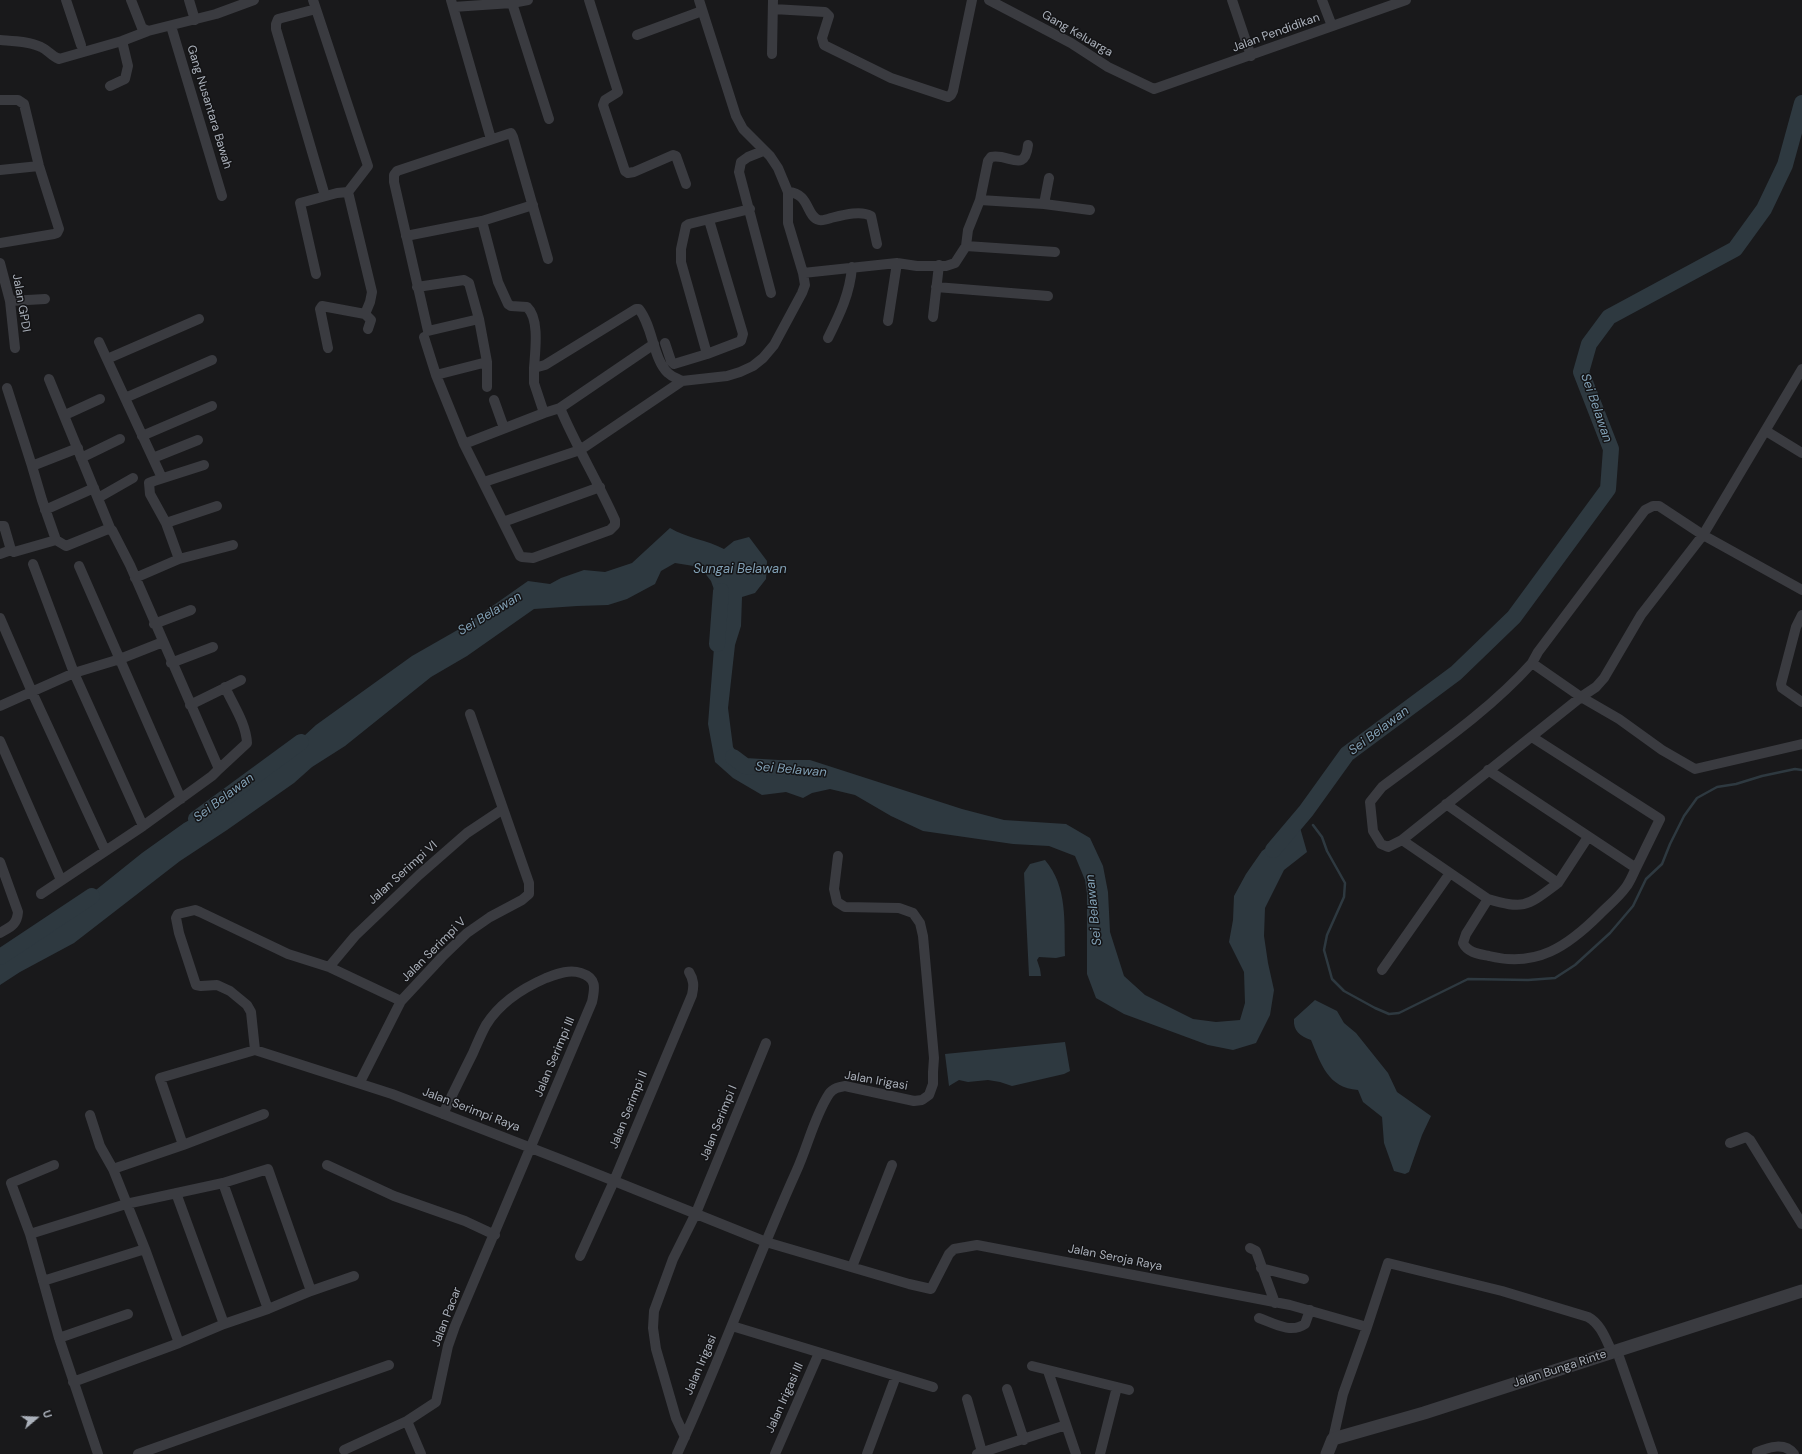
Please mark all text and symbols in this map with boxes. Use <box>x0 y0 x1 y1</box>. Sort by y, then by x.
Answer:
street label: Gang Keluarga <box>1039 8 1115 60</box>
street label: Jalan Pendidikan <box>1230 10 1322 56</box>
street label: Gang Nusantara Bawah <box>183 43 235 171</box>
street label: Jalan GPDI <box>9 273 33 333</box>
water label: Sei Belawan <box>1577 372 1615 444</box>
water label: Sungai Belawan <box>693 562 787 578</box>
water label: Sei Belawan <box>455 589 525 639</box>
water label: Sei Belawan <box>1346 703 1412 759</box>
water label: Sei Belawan <box>755 759 827 781</box>
water label: Sei Belawan <box>191 770 257 826</box>
street label: Jalan Serimpi VI <box>365 838 441 908</box>
water label: Sei Belawan <box>1082 874 1106 946</box>
street label: Jalan Serimpi V <box>399 915 469 985</box>
street label: Jalan Serimpi III <box>532 1015 578 1099</box>
street label: Jalan Irigasi <box>843 1068 909 1094</box>
street label: Jalan Serimpi II <box>607 1069 651 1151</box>
street label: Jalan Serimpi I <box>697 1083 741 1163</box>
street label: Jalan Serimpi Raya <box>420 1085 522 1135</box>
street label: Jalan Seroja Raya <box>1067 1242 1163 1274</box>
street label: Jalan Pacar <box>429 1285 465 1349</box>
street label: Jalan Irigasi <box>682 1333 720 1397</box>
street label: Jalan Bunga Rinte <box>1511 1347 1609 1391</box>
street label: Jalan Irigasi III <box>763 1360 807 1436</box>
north arrow <box>16 1398 56 1438</box>
text: U <box>39 1408 55 1420</box>

